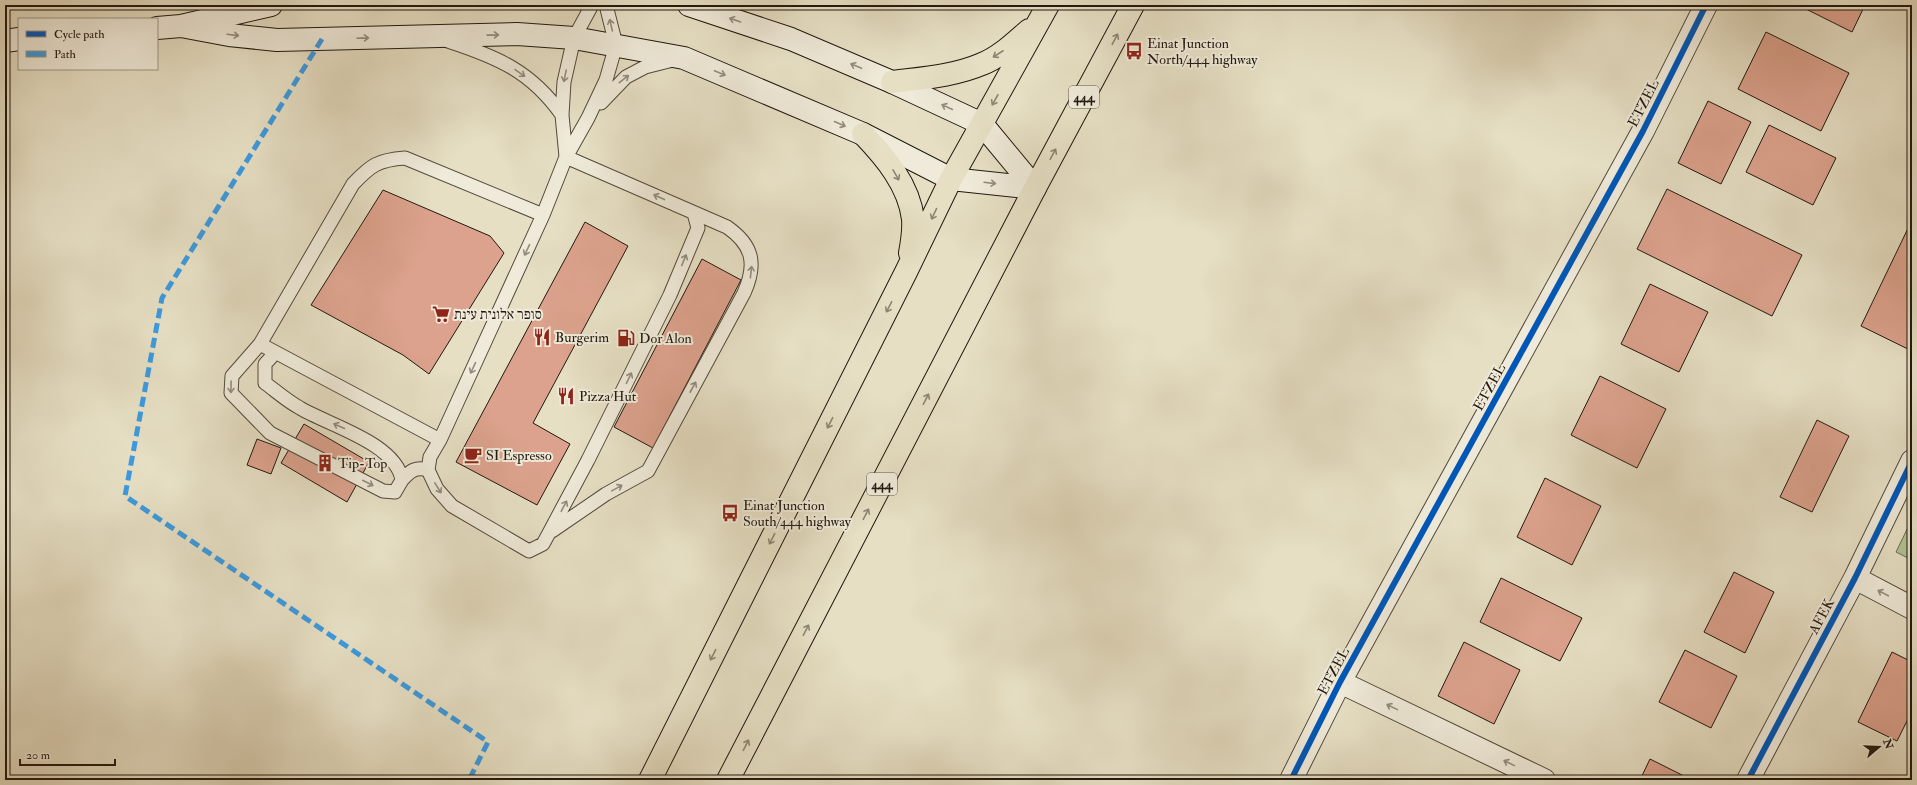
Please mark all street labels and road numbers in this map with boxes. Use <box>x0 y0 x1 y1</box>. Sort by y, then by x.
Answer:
street label: ETZEL <box>1624 77 1663 130</box>
road number: 444 <box>1069 86 1099 108</box>
street label: ETZEL <box>1470 361 1509 414</box>
road number: 444 <box>867 473 897 495</box>
street label: AFEK <box>1805 595 1838 638</box>
street label: ETZEL <box>1314 645 1353 698</box>

